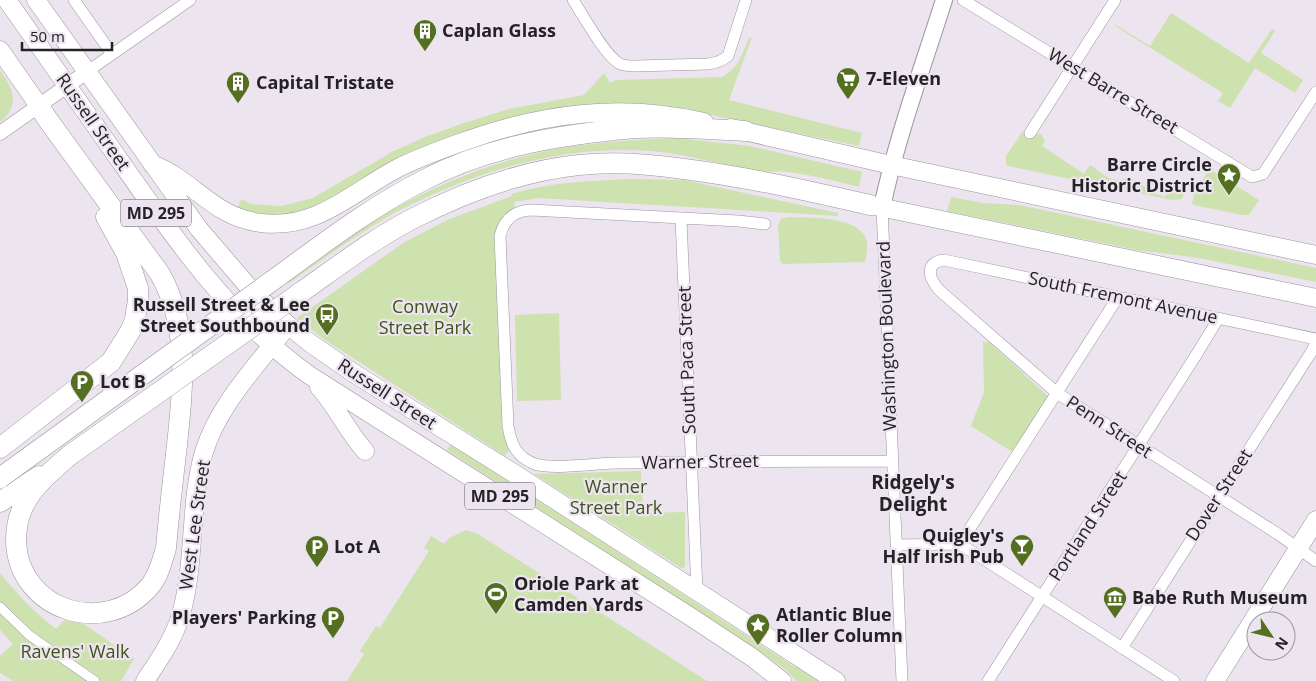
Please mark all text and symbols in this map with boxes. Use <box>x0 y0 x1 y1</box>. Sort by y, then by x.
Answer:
building icon: Caplan Glass <box>412 18 438 52</box>
place label: Caplan Glass <box>442 18 556 42</box>
scale bar <box>22 20 112 52</box>
text: 50 m <box>30 26 65 46</box>
street label: West Barre Street <box>1044 42 1183 138</box>
supermarket icon: 7-Eleven <box>835 66 861 100</box>
place label: 7-Eleven <box>866 66 941 90</box>
street label: Russell Street <box>51 68 136 175</box>
building icon: Capital Tristate <box>225 70 251 104</box>
place label: Capital Tristate <box>256 70 394 94</box>
place label: Barre Circle Historic District <box>1071 152 1212 197</box>
place icon: Barre Circle Historic District <box>1216 162 1242 196</box>
road number: MD 295 <box>121 200 191 227</box>
street label: Washington Boulevard <box>871 241 901 431</box>
street label: South Fremont Avenue <box>1026 265 1220 329</box>
street label: South Paca Street <box>671 286 701 435</box>
place label: Russell Street & Lee Street Southbound <box>133 292 310 337</box>
park label: Conway Street Park <box>379 294 472 339</box>
bus stop icon: Russell Street & Lee Street Southbound <box>314 302 340 336</box>
street label: Russell Street <box>333 352 442 434</box>
parking icon: Lot B <box>69 369 95 403</box>
place label: Lot B <box>100 369 146 393</box>
street label: Penn Street <box>1062 389 1157 463</box>
street label: Dover Street <box>1179 444 1257 545</box>
street label: Warner Street <box>641 448 759 474</box>
street label: West Lee Street <box>173 458 215 591</box>
street label: Portland Street <box>1043 466 1132 585</box>
district label: Ridgely's Delight <box>871 469 955 517</box>
park label: Warner Street Park <box>570 474 663 519</box>
road number: MD 295 <box>465 482 535 510</box>
place label: Quigley's Half Irish Pub <box>883 523 1004 568</box>
bar icon: Quigley's Half Irish Pub <box>1009 533 1035 567</box>
parking icon: Lot A <box>304 534 330 568</box>
place label: Lot A <box>334 534 381 558</box>
place label: Oriole Park at Camden Yards <box>514 571 643 616</box>
sports icon: Oriole Park at Camden Yards <box>483 581 509 615</box>
museum icon: Babe Ruth Museum <box>1102 585 1128 619</box>
place label: Babe Ruth Museum <box>1132 585 1308 609</box>
place label: Atlantic Blue Roller Column <box>776 602 903 647</box>
place label: Players' Parking <box>172 605 316 629</box>
parking icon: Players' Parking <box>320 605 346 639</box>
north arrow <box>1246 611 1296 661</box>
place icon: Atlantic Blue Roller Column <box>745 612 771 646</box>
text: N <box>1271 634 1293 654</box>
park label: Ravens' Walk <box>20 639 130 663</box>

